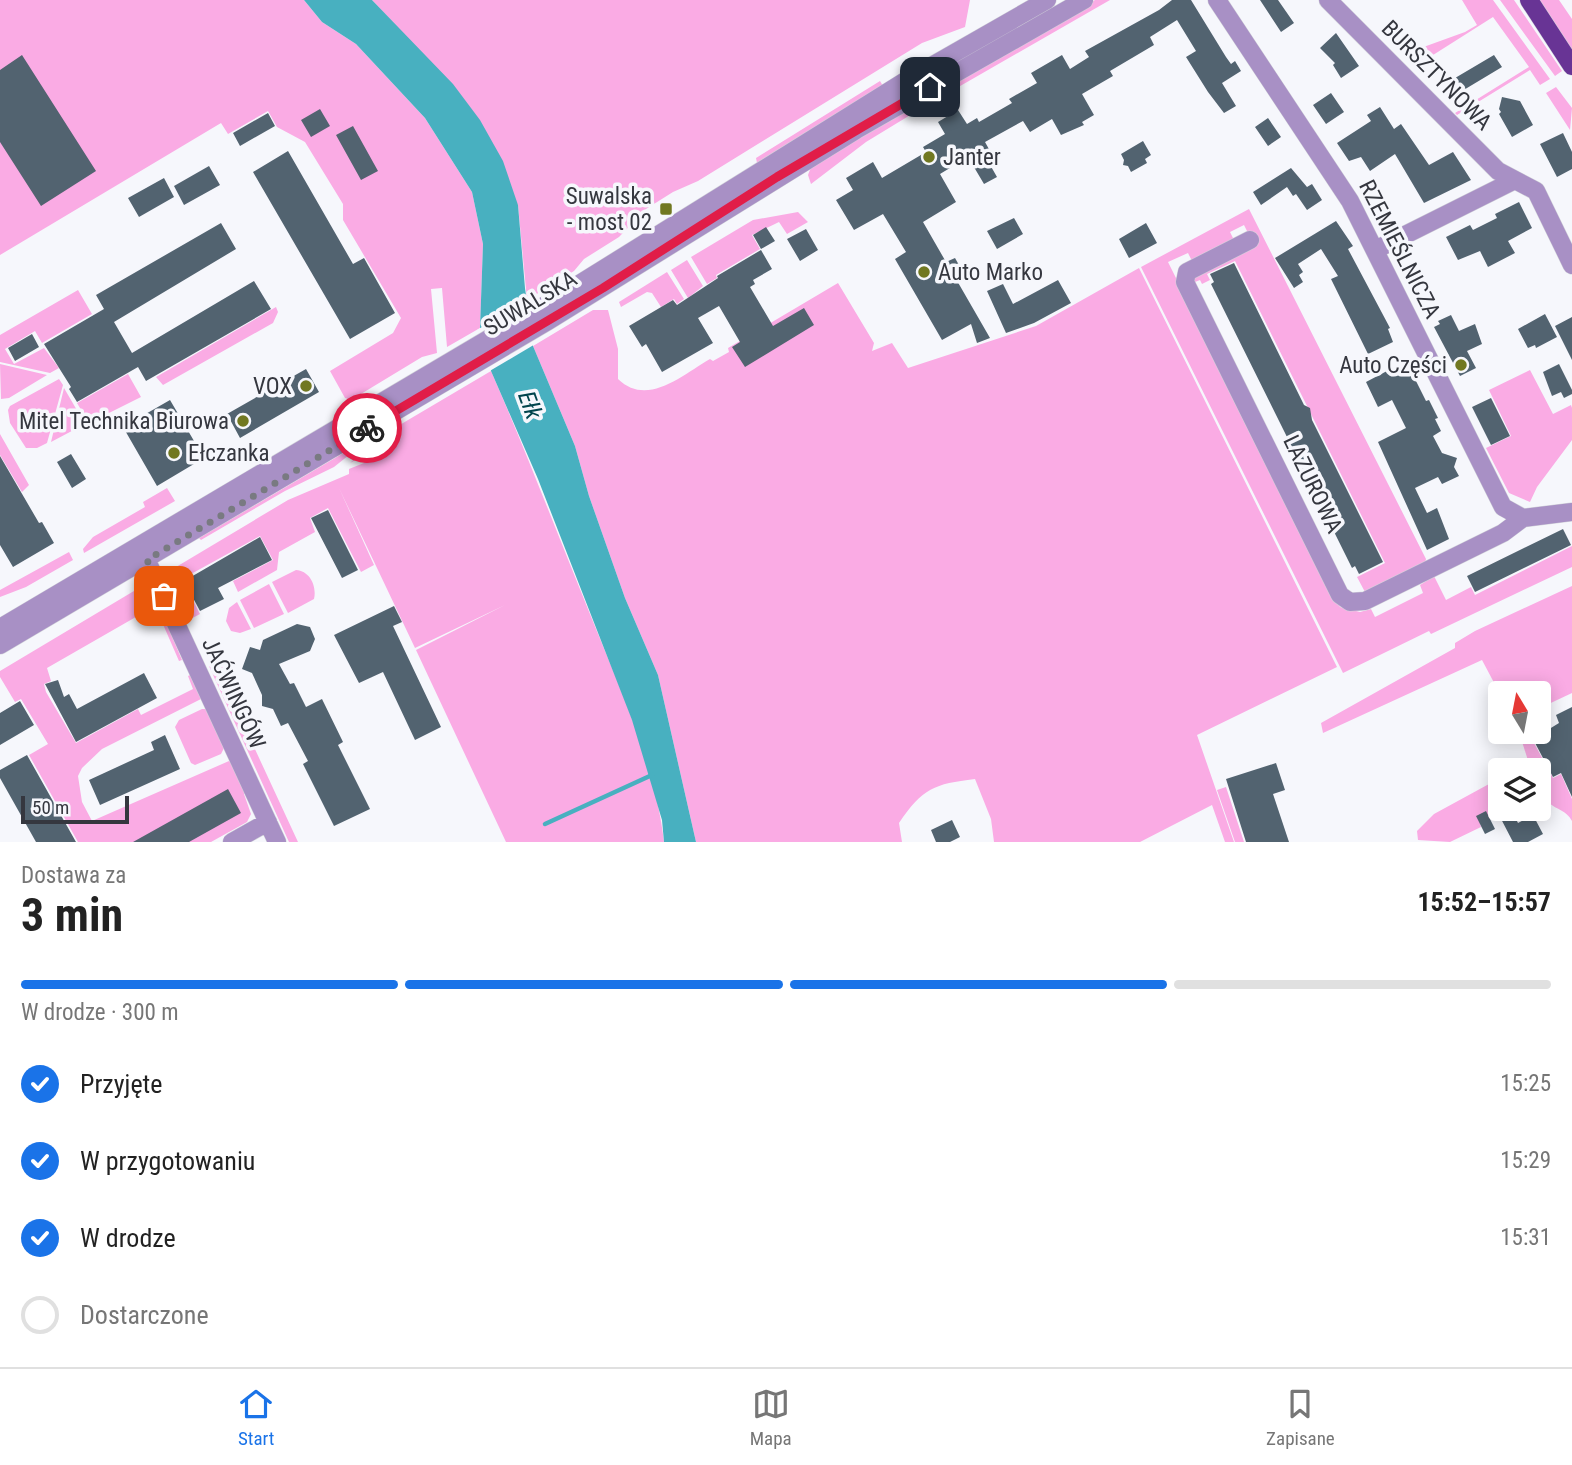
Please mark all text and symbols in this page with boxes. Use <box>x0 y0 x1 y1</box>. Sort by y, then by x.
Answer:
street label: BURSZTYNOWA <box>1376 15 1497 136</box>
pin <box>900 57 960 117</box>
icon: home <box>911 68 949 106</box>
place label: Janter <box>943 144 1001 171</box>
marker: Janter <box>921 149 937 165</box>
street label: RZEMIEŚLNICZA <box>1353 175 1447 323</box>
place label: Suwalska - most 02 <box>566 183 652 236</box>
marker: Suwalska - most 02 <box>658 201 674 217</box>
place label: Auto Marko <box>938 259 1043 286</box>
marker: Auto Marko <box>916 264 932 280</box>
street label: SUWALSKA <box>479 265 582 342</box>
place label: Auto Części <box>1339 352 1447 379</box>
marker: Auto Części <box>1453 357 1469 373</box>
place label: VOX <box>253 373 292 400</box>
marker: VOX <box>298 378 314 394</box>
water label: Ełk <box>512 387 548 423</box>
courier <box>332 393 402 463</box>
place label: Mitel Technika Biurowa <box>19 408 229 435</box>
icon: bike <box>348 409 386 447</box>
marker: Mitel Technika Biurowa <box>235 413 251 429</box>
street label: LAZUROWA <box>1277 431 1348 538</box>
place label: Ełczanka <box>188 440 269 467</box>
marker: Ełczanka <box>166 445 182 461</box>
pin <box>134 566 194 626</box>
icon: bag <box>145 577 183 615</box>
street label: JAĆWINGÓW <box>196 633 273 753</box>
north arrow <box>1488 681 1550 744</box>
map controls <box>1488 681 1551 821</box>
button: layers <box>1488 758 1551 821</box>
scale bar <box>21 793 130 825</box>
text: 50 m <box>32 796 69 819</box>
text: Dostawa za <box>21 862 126 889</box>
text: 15:52–15:57 <box>1417 887 1551 917</box>
text: 3 min <box>21 888 123 942</box>
text: W drodze · 300 m <box>21 999 178 1026</box>
icon: check <box>21 1065 59 1103</box>
text: Przyjęte <box>80 1069 162 1099</box>
text: 15:25 <box>1500 1070 1551 1097</box>
icon: check <box>21 1142 59 1180</box>
text: W przygotowaniu <box>80 1146 255 1176</box>
text: 15:29 <box>1500 1147 1551 1174</box>
icon: check <box>21 1219 59 1257</box>
text: W drodze <box>80 1223 176 1253</box>
text: 15:31 <box>1500 1224 1551 1251</box>
text: Dostarczone <box>80 1300 209 1330</box>
tab: Start <box>237 1385 275 1450</box>
tab: Mapa <box>750 1385 792 1450</box>
tab: Zapisane <box>1266 1385 1335 1450</box>

